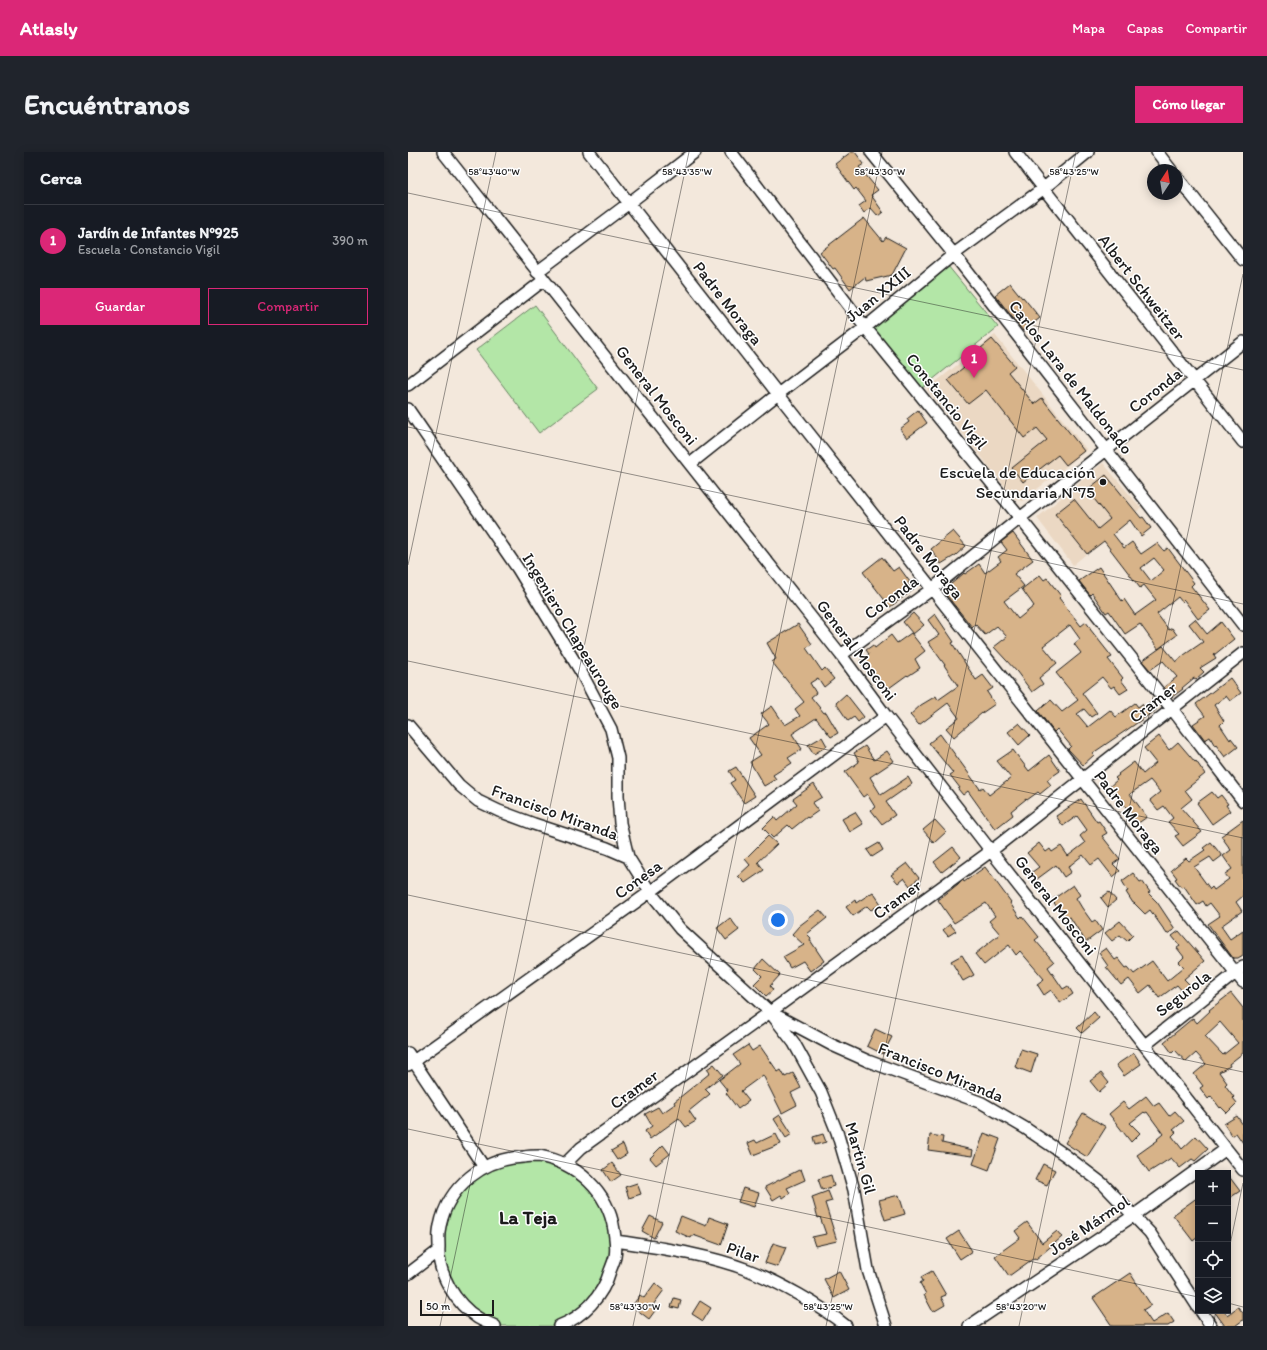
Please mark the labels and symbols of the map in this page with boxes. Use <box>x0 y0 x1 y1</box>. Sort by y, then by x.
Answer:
north arrow <box>1147 164 1183 200</box>
text: 58°43'40"W <box>468 165 520 178</box>
text: 58°43'35"W <box>662 165 712 178</box>
text: 58°43'30"W <box>855 165 906 178</box>
text: 58°43'25"W <box>1049 165 1099 178</box>
street label: Albert Schweitzer <box>1094 230 1190 344</box>
street label: Padre Moraga <box>689 257 767 349</box>
street label: Juan XXIII <box>842 262 914 326</box>
street label: Carlos Lara de Maldonado <box>1005 296 1137 458</box>
street label: General Mosconi <box>612 341 702 449</box>
pin: 1 <box>961 345 987 378</box>
street label: Constancio Vigil <box>902 349 992 453</box>
street label: Coronda <box>1124 363 1186 417</box>
place label: Escuela de Educación Secundaria N°75 <box>940 462 1095 502</box>
marker: Escuela de Educación Secundaria N°75 <box>1098 477 1108 487</box>
street label: Padre Moraga <box>890 511 968 603</box>
street label: Ingeniero Chapeaurouge <box>518 549 628 713</box>
street label: Coronda <box>860 571 922 623</box>
street label: General Mosconi <box>812 596 902 704</box>
street label: Cramer <box>1125 677 1181 727</box>
street label: Padre Moraga <box>1090 766 1168 858</box>
street label: Francisco Miranda <box>489 780 621 844</box>
street label: General Mosconi <box>1011 851 1101 959</box>
street label: Conesa <box>610 855 666 903</box>
street label: Cramer <box>869 875 925 923</box>
your location <box>768 910 788 930</box>
street label: Segurola <box>1151 965 1215 1021</box>
street label: Francisco Miranda <box>875 1038 1007 1106</box>
street label: Cramer <box>606 1065 662 1113</box>
street label: Martin Gil <box>841 1120 881 1196</box>
street label: José Mármol <box>1045 1191 1133 1259</box>
district label: La Teja <box>499 1206 557 1229</box>
street label: Pilar <box>724 1237 763 1267</box>
scale bar <box>420 1298 494 1317</box>
text: 58°43'30"W <box>610 1300 661 1313</box>
text: 58°43'25"W <box>803 1300 853 1313</box>
text: 58°43'20"W <box>996 1300 1047 1313</box>

